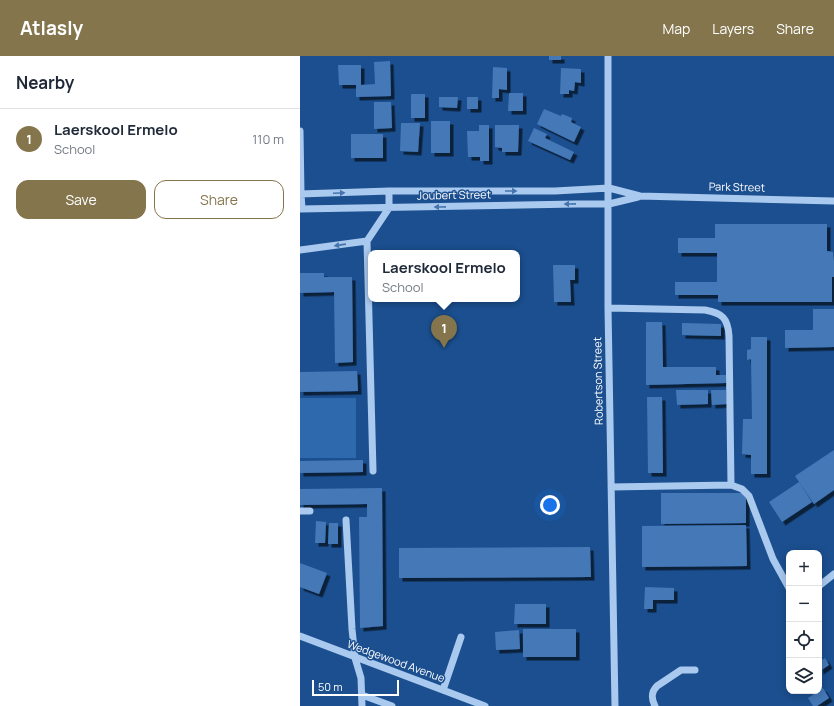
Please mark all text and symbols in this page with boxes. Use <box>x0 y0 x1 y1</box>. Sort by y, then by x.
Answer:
text: Atlasly <box>20 15 83 41</box>
text: Map <box>662 19 690 38</box>
text: Layers <box>712 19 754 38</box>
text: Share <box>776 19 814 38</box>
text: Nearby <box>16 71 74 94</box>
text: Laerskool Ermelo <box>54 119 178 140</box>
text: 1 <box>26 130 32 148</box>
text: 110 m <box>252 130 284 148</box>
text: School <box>54 140 95 158</box>
street label: Park Street <box>709 179 765 194</box>
button: Save <box>16 180 146 219</box>
button: Share <box>154 180 284 219</box>
street label: Joubert Street <box>417 186 491 203</box>
one-way arrow <box>505 188 518 194</box>
one-way arrow <box>333 189 345 196</box>
one-way arrow <box>563 201 576 207</box>
one-way arrow <box>433 204 446 210</box>
one-way arrow <box>334 242 346 248</box>
popup <box>368 250 520 302</box>
text: Laerskool Ermelo <box>382 257 506 278</box>
text: School <box>382 278 423 296</box>
pin: 1 <box>431 315 457 348</box>
street label: Robertson Street <box>589 337 606 425</box>
your location <box>540 495 560 515</box>
map controls <box>786 550 822 694</box>
button: + <box>786 550 822 586</box>
button: − <box>786 586 822 622</box>
button: locate <box>786 622 822 658</box>
street label: Wedgewood Avenue <box>345 636 448 685</box>
button: layers <box>786 658 822 694</box>
scale bar <box>312 678 399 697</box>
text: 50 m <box>318 679 343 694</box>

